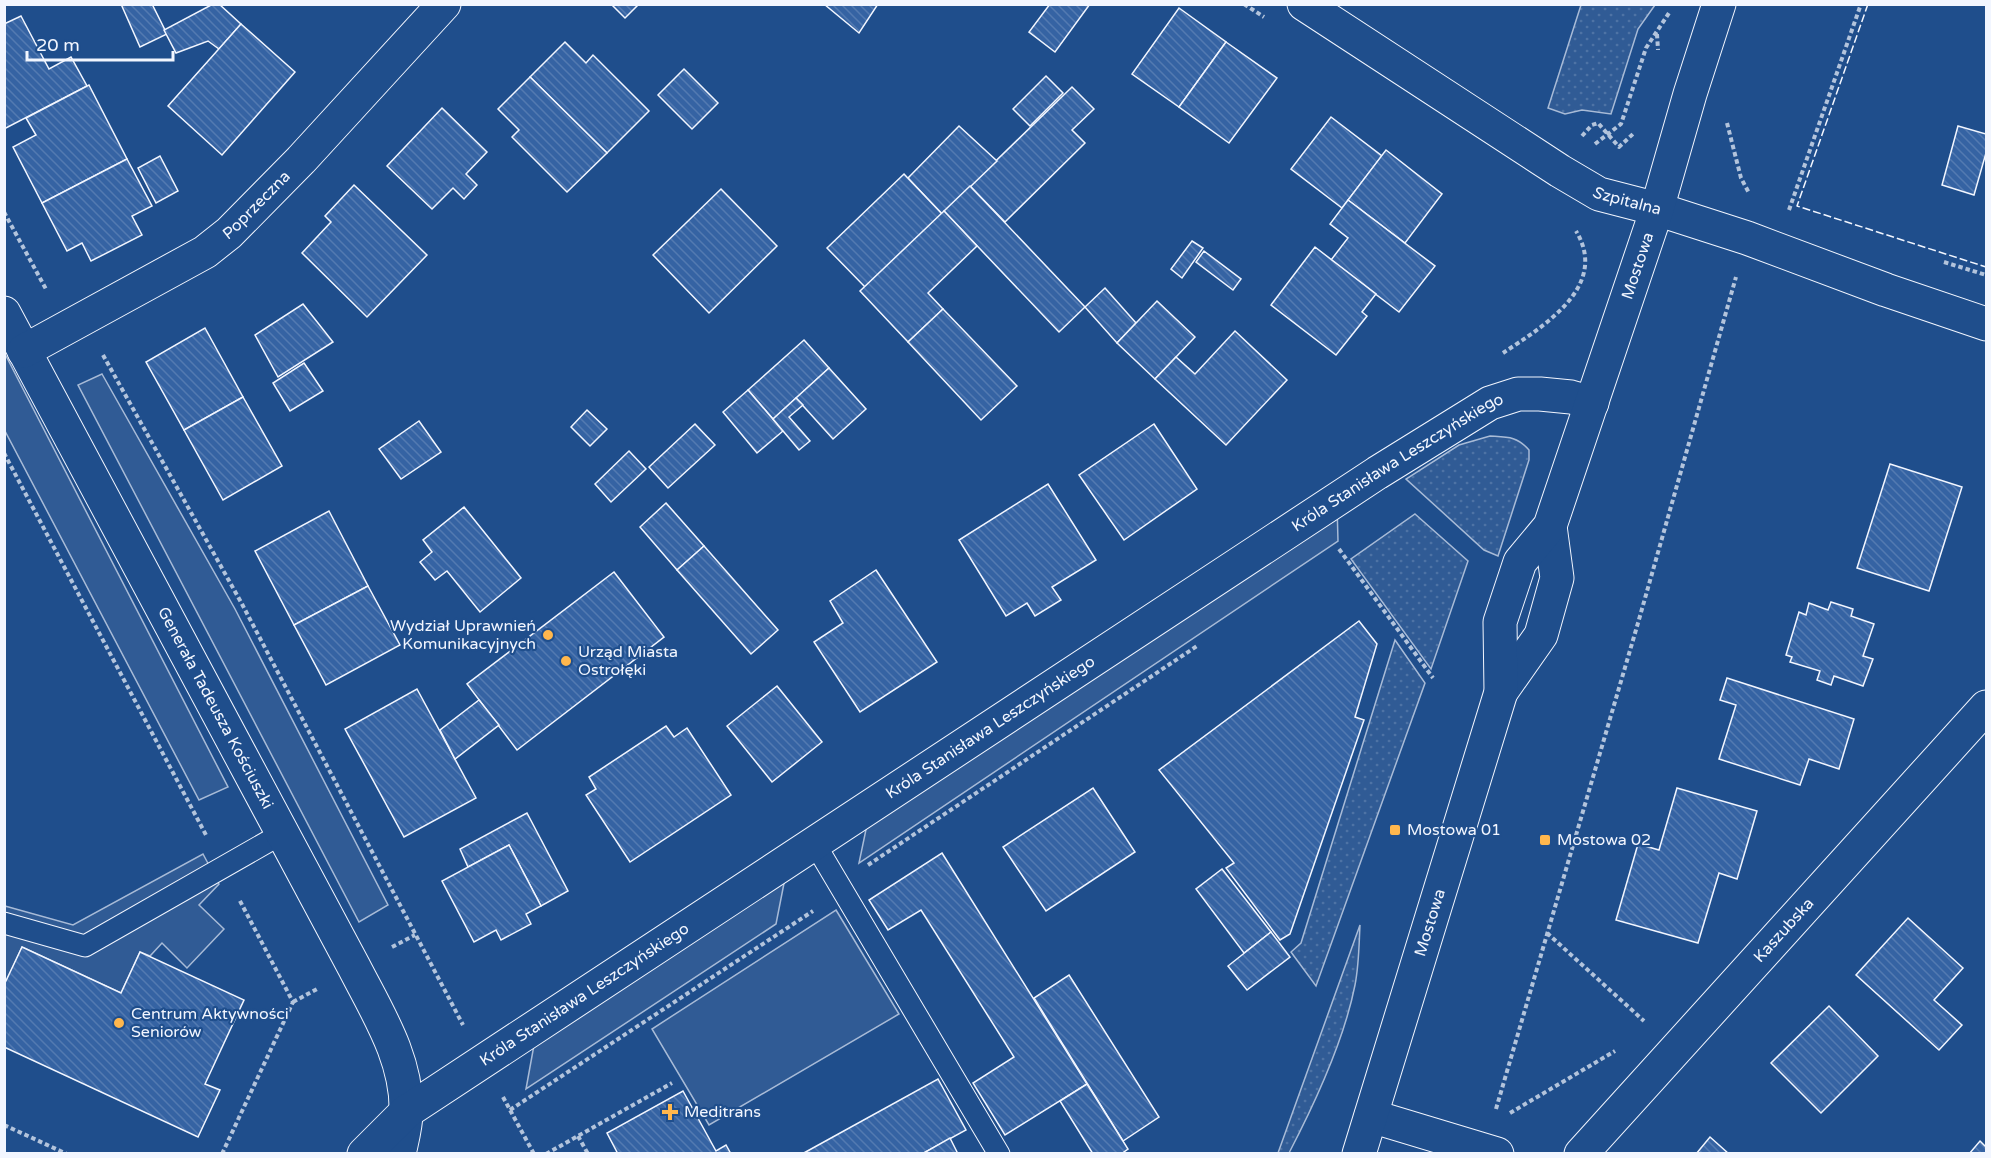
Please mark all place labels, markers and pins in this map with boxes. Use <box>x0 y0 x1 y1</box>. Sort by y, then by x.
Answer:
place label: Wydział Uprawnień Komunikacyjnych <box>390 616 536 654</box>
marker: Wydział Uprawnień Komunikacyjnych <box>541 628 555 642</box>
place label: Urząd Miasta Ostrołęki <box>578 642 678 680</box>
marker: Urząd Miasta Ostrołęki <box>559 654 573 668</box>
place label: Mostowa 01 <box>1407 820 1501 840</box>
marker: Mostowa 01 <box>1388 823 1402 837</box>
place label: Mostowa 02 <box>1557 830 1651 850</box>
marker: Mostowa 02 <box>1538 833 1552 847</box>
place label: Centrum Aktywności Seniorów <box>131 1004 289 1042</box>
marker: Centrum Aktywności Seniorów <box>112 1016 126 1030</box>
place label: Meditrans <box>684 1102 761 1122</box>
marker: Meditrans <box>661 1103 679 1121</box>

